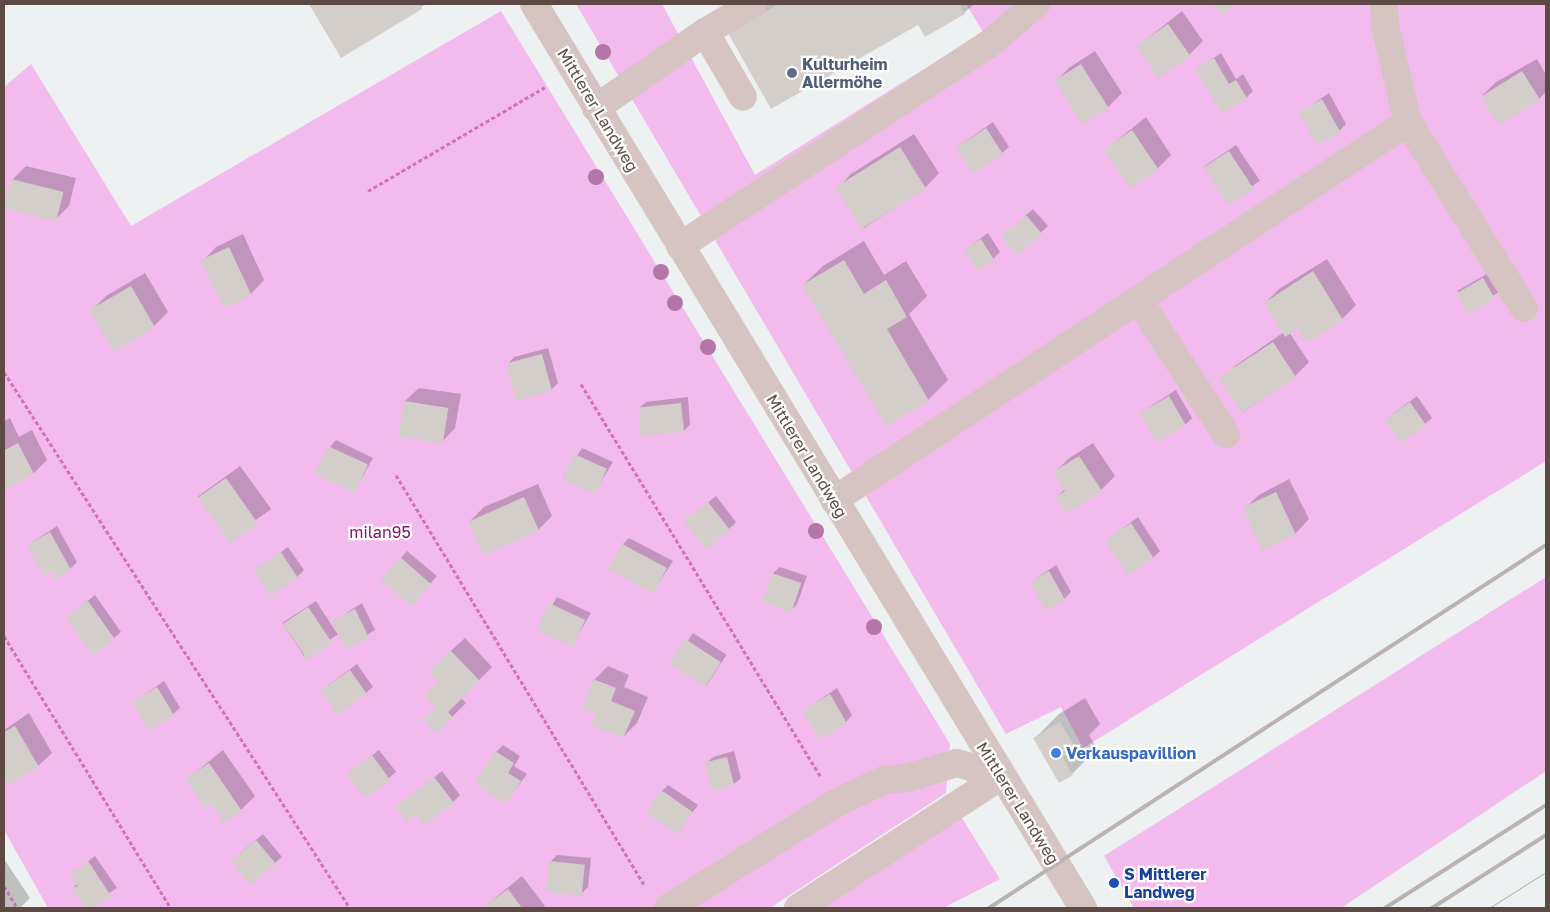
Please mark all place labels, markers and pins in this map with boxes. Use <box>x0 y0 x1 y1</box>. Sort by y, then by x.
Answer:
place label: Kulturheim Allermöhe <box>802 54 888 92</box>
marker: Kulturheim Allermöhe <box>786 67 798 79</box>
place label: Verkauspavillion <box>1066 743 1196 763</box>
marker: Verkauspavillion <box>1050 747 1062 759</box>
place label: S Mittlerer Landweg <box>1124 864 1206 902</box>
marker: S Mittlerer Landweg <box>1108 877 1120 889</box>

